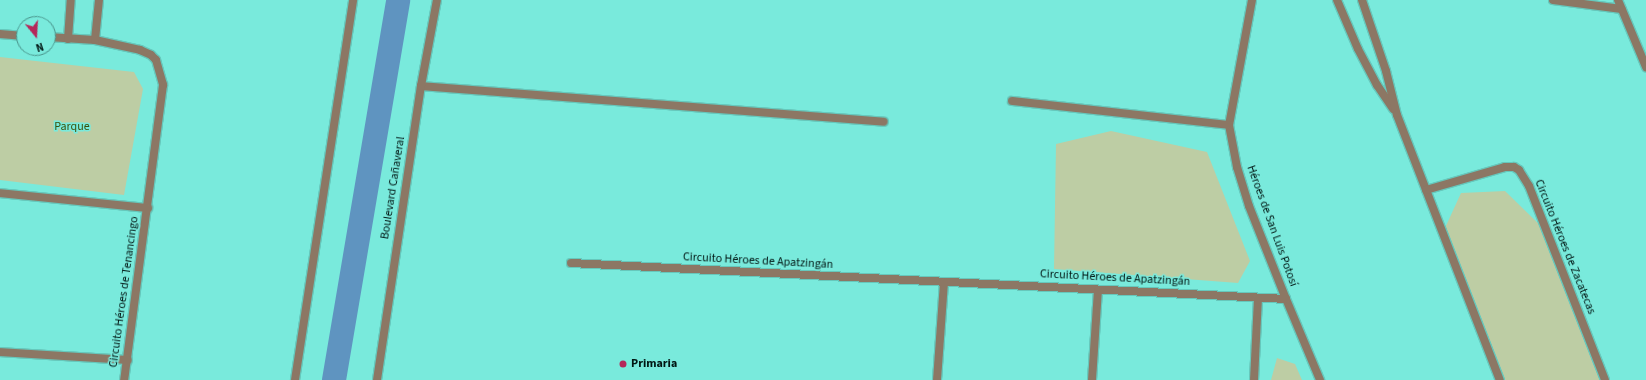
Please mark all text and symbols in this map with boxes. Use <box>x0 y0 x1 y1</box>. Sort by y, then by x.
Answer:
north arrow <box>16 16 56 56</box>
text: N <box>34 39 45 55</box>
park label: Parque <box>54 120 90 134</box>
street label: Boulevard Cañaveral <box>378 136 408 240</box>
street label: Héroes de San Luis Potosí <box>1243 163 1301 289</box>
street label: Circuito Héroes de Zacatecas <box>1531 177 1599 317</box>
street label: Circuito Héroes de Tenancingo <box>106 216 142 368</box>
street label: Circuito Héroes de Apatzingán <box>683 250 833 272</box>
street label: Circuito Héroes de Apatzingán <box>1040 267 1190 289</box>
place label: Primaria <box>631 357 677 371</box>
marker: Primaria <box>618 359 628 369</box>

